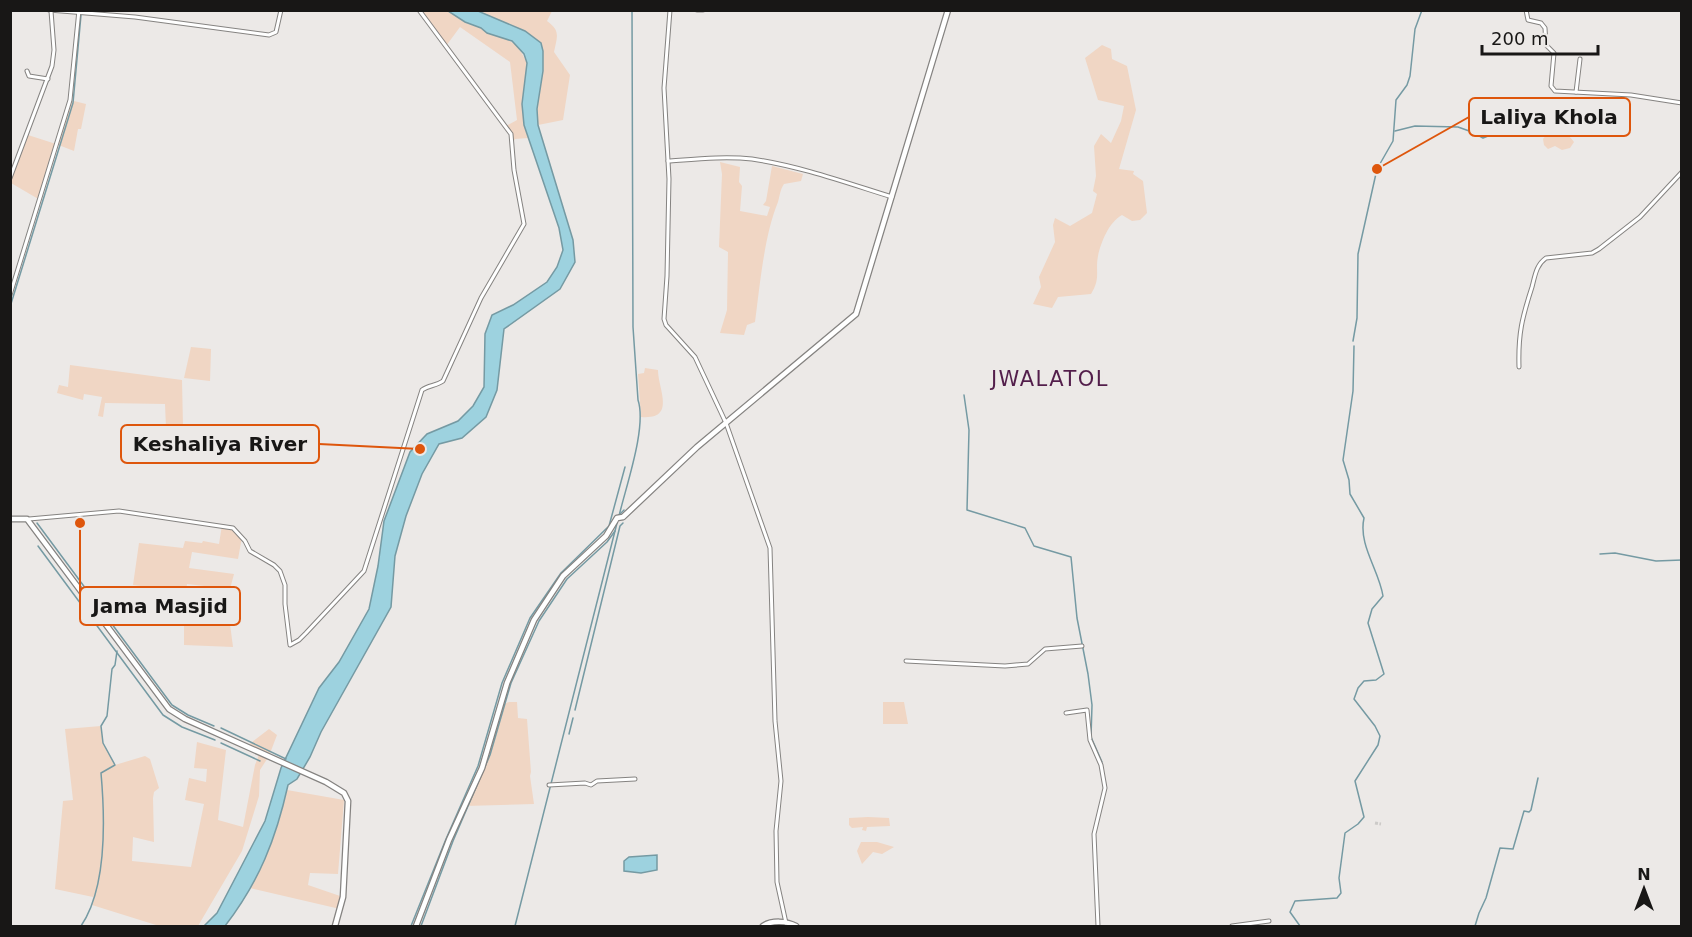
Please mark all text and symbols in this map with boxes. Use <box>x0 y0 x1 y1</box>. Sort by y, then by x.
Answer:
scale bar <box>1482 18 1598 56</box>
text: 200 m <box>1491 28 1549 49</box>
callout: Laliya Khola <box>1469 98 1630 136</box>
text: Laliya Khola <box>1480 105 1618 129</box>
district label: JWALATOL <box>989 367 1109 391</box>
callout: Keshaliya River <box>121 425 319 463</box>
text: Keshaliya River <box>133 432 307 456</box>
callout: Jama Masjid <box>80 587 240 625</box>
text: Jama Masjid <box>90 594 228 618</box>
north arrow <box>1614 859 1674 919</box>
text: N <box>1637 865 1651 884</box>

